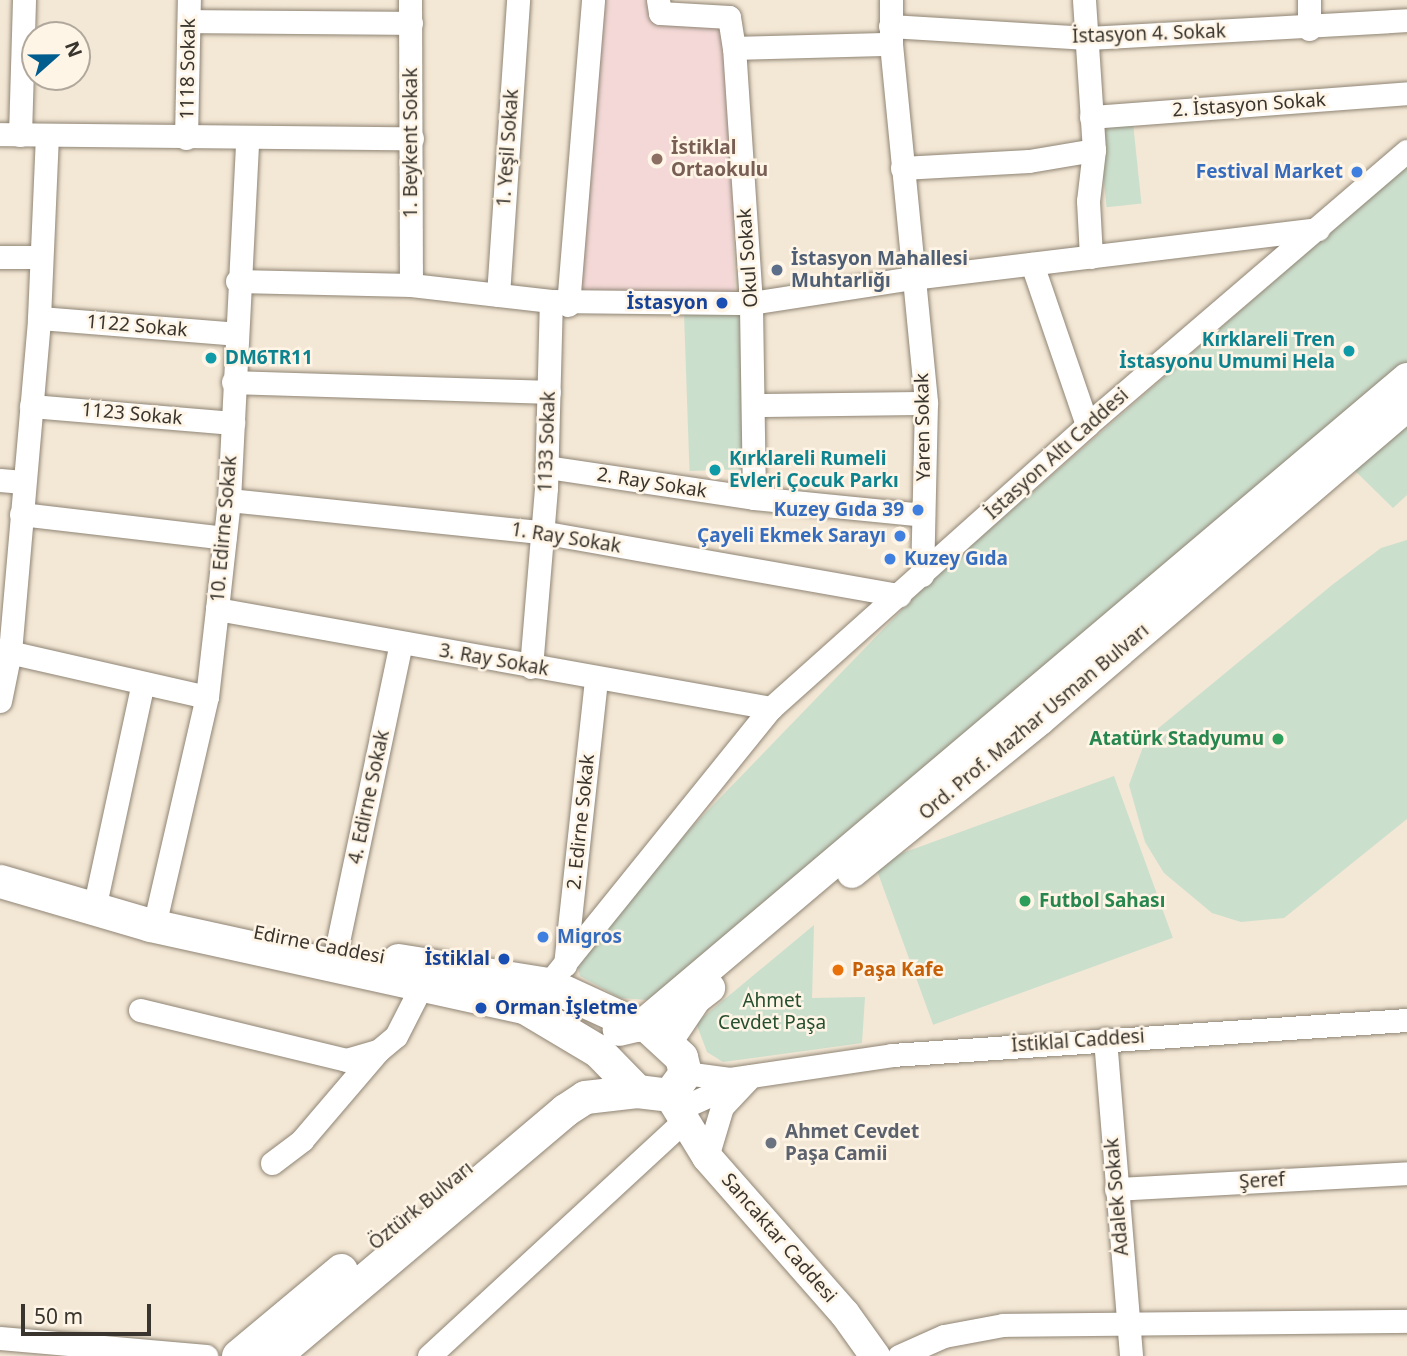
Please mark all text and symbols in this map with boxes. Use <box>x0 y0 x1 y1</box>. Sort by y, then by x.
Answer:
street label: 1118 Sokak <box>176 18 200 120</box>
street label: İstasyon 4. Sokak <box>1072 20 1226 48</box>
north arrow <box>21 21 91 91</box>
text: N <box>59 37 89 61</box>
street label: 1. Beykent Sokak <box>400 68 422 218</box>
street label: 1. Yeşil Sokak <box>493 88 523 208</box>
street label: 2. İstasyon Sokak <box>1171 88 1327 122</box>
place label: İstiklal Ortaokulu <box>671 137 768 181</box>
marker: İstiklal Ortaokulu <box>649 151 665 167</box>
place label: Festival Market <box>1196 161 1343 183</box>
marker: Festival Market <box>1349 164 1365 180</box>
street label: Okul Sokak <box>733 208 763 308</box>
place label: İstasyon Mahallesi Muhtarlığı <box>791 248 968 292</box>
marker: İstasyon Mahallesi Muhtarlığı <box>769 262 785 278</box>
place label: İstasyon <box>627 292 708 314</box>
marker: İstasyon <box>714 295 730 311</box>
street label: 1122 Sokak <box>86 310 188 342</box>
place label: Kırklareli Tren İstasyonu Umumi Hela <box>1119 329 1335 373</box>
marker: Kırklareli Tren İstasyonu Umumi Hela <box>1341 343 1357 359</box>
place label: DM6TR11 <box>225 347 313 369</box>
marker: DM6TR11 <box>203 350 219 366</box>
street label: Yaren Sokak <box>911 373 935 481</box>
street label: İstasyon Altı Caddesi <box>981 384 1133 524</box>
street label: 1133 Sokak <box>534 391 560 493</box>
street label: 1123 Sokak <box>81 398 183 430</box>
place label: Kırklareli Rumeli Evleri Çocuk Parkı <box>729 448 899 492</box>
street label: 10. Edirne Sokak <box>206 455 242 603</box>
marker: Kırklareli Rumeli Evleri Çocuk Parkı <box>707 462 723 478</box>
street label: 2. Ray Sokak <box>595 463 709 503</box>
place label: Kuzey Gıda 39 <box>773 499 904 521</box>
marker: Kuzey Gıda 39 <box>910 502 926 518</box>
street label: 1. Ray Sokak <box>509 518 623 558</box>
place label: Çayeli Ekmek Sarayı <box>697 525 886 547</box>
marker: Çayeli Ekmek Sarayı <box>892 528 908 544</box>
place label: Kuzey Gıda <box>904 548 1008 570</box>
marker: Kuzey Gıda <box>882 551 898 567</box>
street label: Ord. Prof. Mazhar Usman Bulvarı <box>915 619 1153 825</box>
street label: 3. Ray Sokak <box>437 639 551 681</box>
street label: 4. Edirne Sokak <box>344 728 394 866</box>
place label: Atatürk Stadyumu <box>1089 728 1264 750</box>
marker: Atatürk Stadyumu <box>1270 731 1286 747</box>
street label: 2. Edirne Sokak <box>563 753 599 891</box>
place label: Futbol Sahası <box>1039 890 1165 912</box>
marker: Futbol Sahası <box>1017 893 1033 909</box>
street label: Edirne Caddesi <box>251 921 387 969</box>
place label: Migros <box>557 926 622 948</box>
marker: Migros <box>535 929 551 945</box>
place label: İstiklal <box>425 948 490 970</box>
marker: İstiklal <box>496 951 512 967</box>
place label: Paşa Kafe <box>852 959 944 981</box>
marker: Paşa Kafe <box>830 962 846 978</box>
park label: Ahmet Cevdet Paşa <box>718 990 826 1034</box>
place label: Orman İşletme <box>495 997 638 1019</box>
marker: Orman İşletme <box>473 1000 489 1016</box>
street label: İstiklal Caddesi <box>1011 1025 1145 1057</box>
place label: Ahmet Cevdet Paşa Camii <box>785 1121 919 1165</box>
marker: Ahmet Cevdet Paşa Camii <box>763 1135 779 1151</box>
street label: Adalek Sokak <box>1100 1137 1134 1257</box>
street label: Öztürk Bulvarı <box>364 1157 478 1255</box>
street label: Şeref <box>1239 1168 1285 1194</box>
street label: Sancaktar Caddesi <box>717 1169 841 1307</box>
scale bar <box>24 1290 154 1334</box>
text: 50 m <box>34 1302 83 1330</box>

